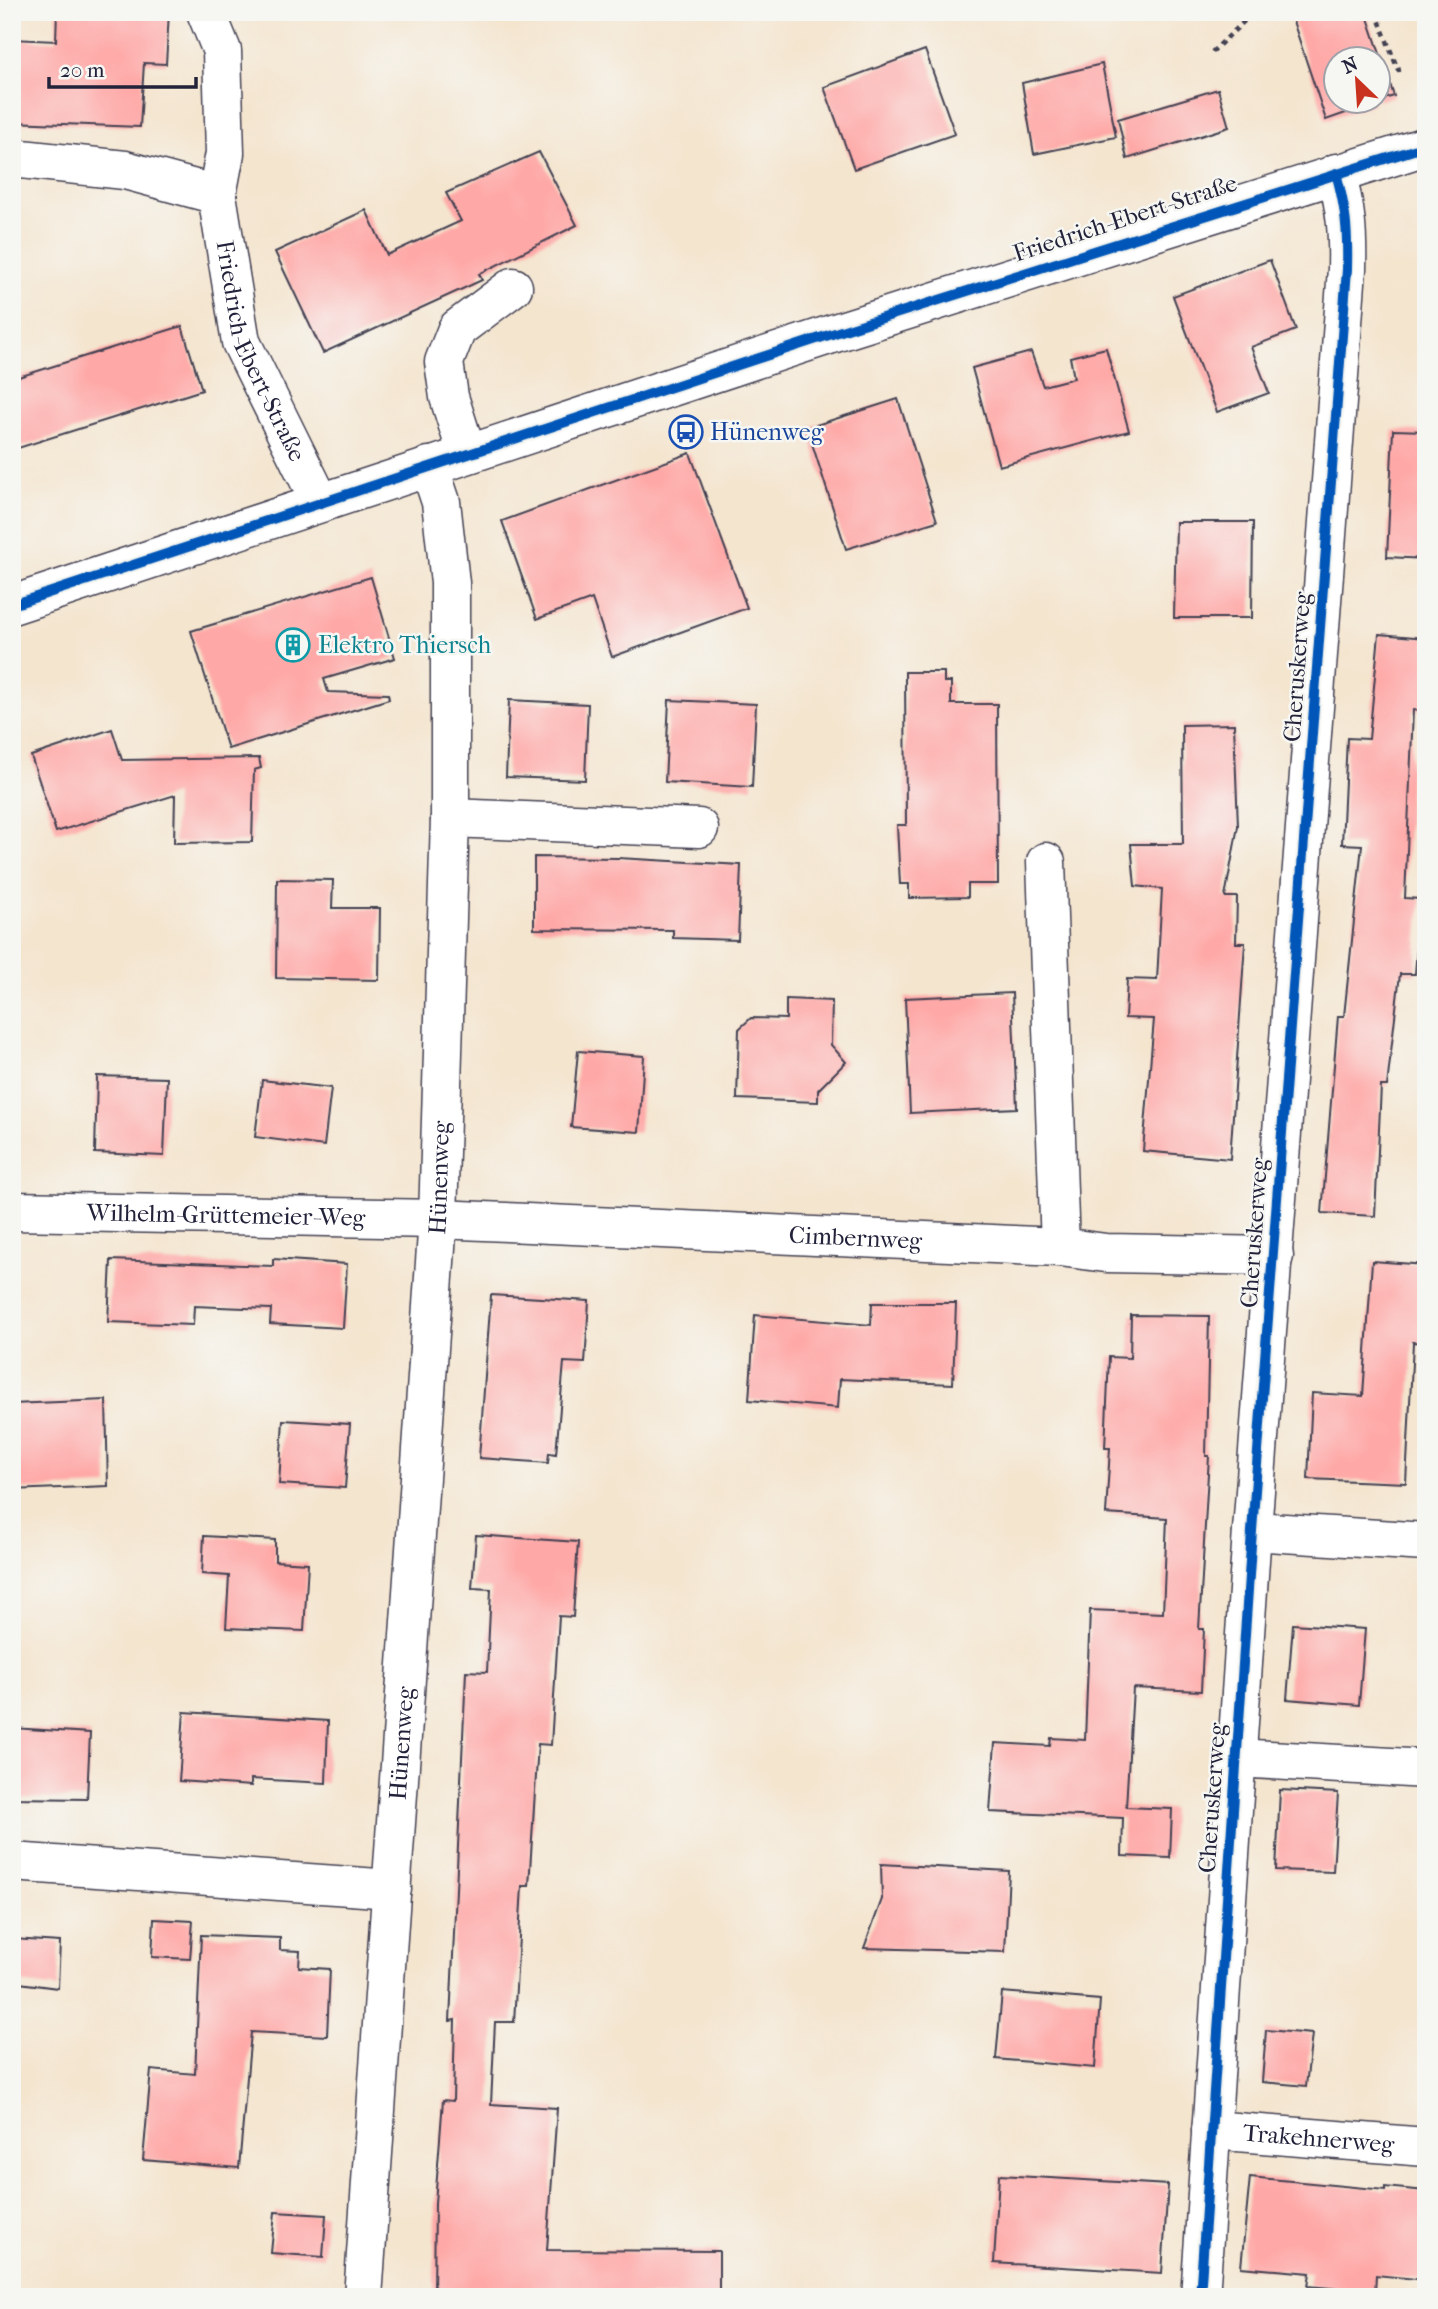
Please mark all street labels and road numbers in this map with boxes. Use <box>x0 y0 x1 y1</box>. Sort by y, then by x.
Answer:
street label: Friedrich-Ebert-Straße <box>1010 169 1241 267</box>
street label: Friedrich-Ebert-Straße <box>211 238 312 466</box>
street label: Cheruskerweg <box>1278 590 1316 743</box>
street label: Hünenweg <box>423 1119 455 1235</box>
street label: Cheruskerweg <box>1235 1156 1273 1309</box>
street label: Wilhelm-Grüttemeier-Weg <box>85 1198 367 1232</box>
street label: Cimbernweg <box>788 1221 924 1255</box>
street label: Hünenweg <box>384 1685 420 1801</box>
street label: Cheruskerweg <box>1193 1721 1231 1874</box>
street label: Trakehnerweg <box>1242 2119 1396 2159</box>

